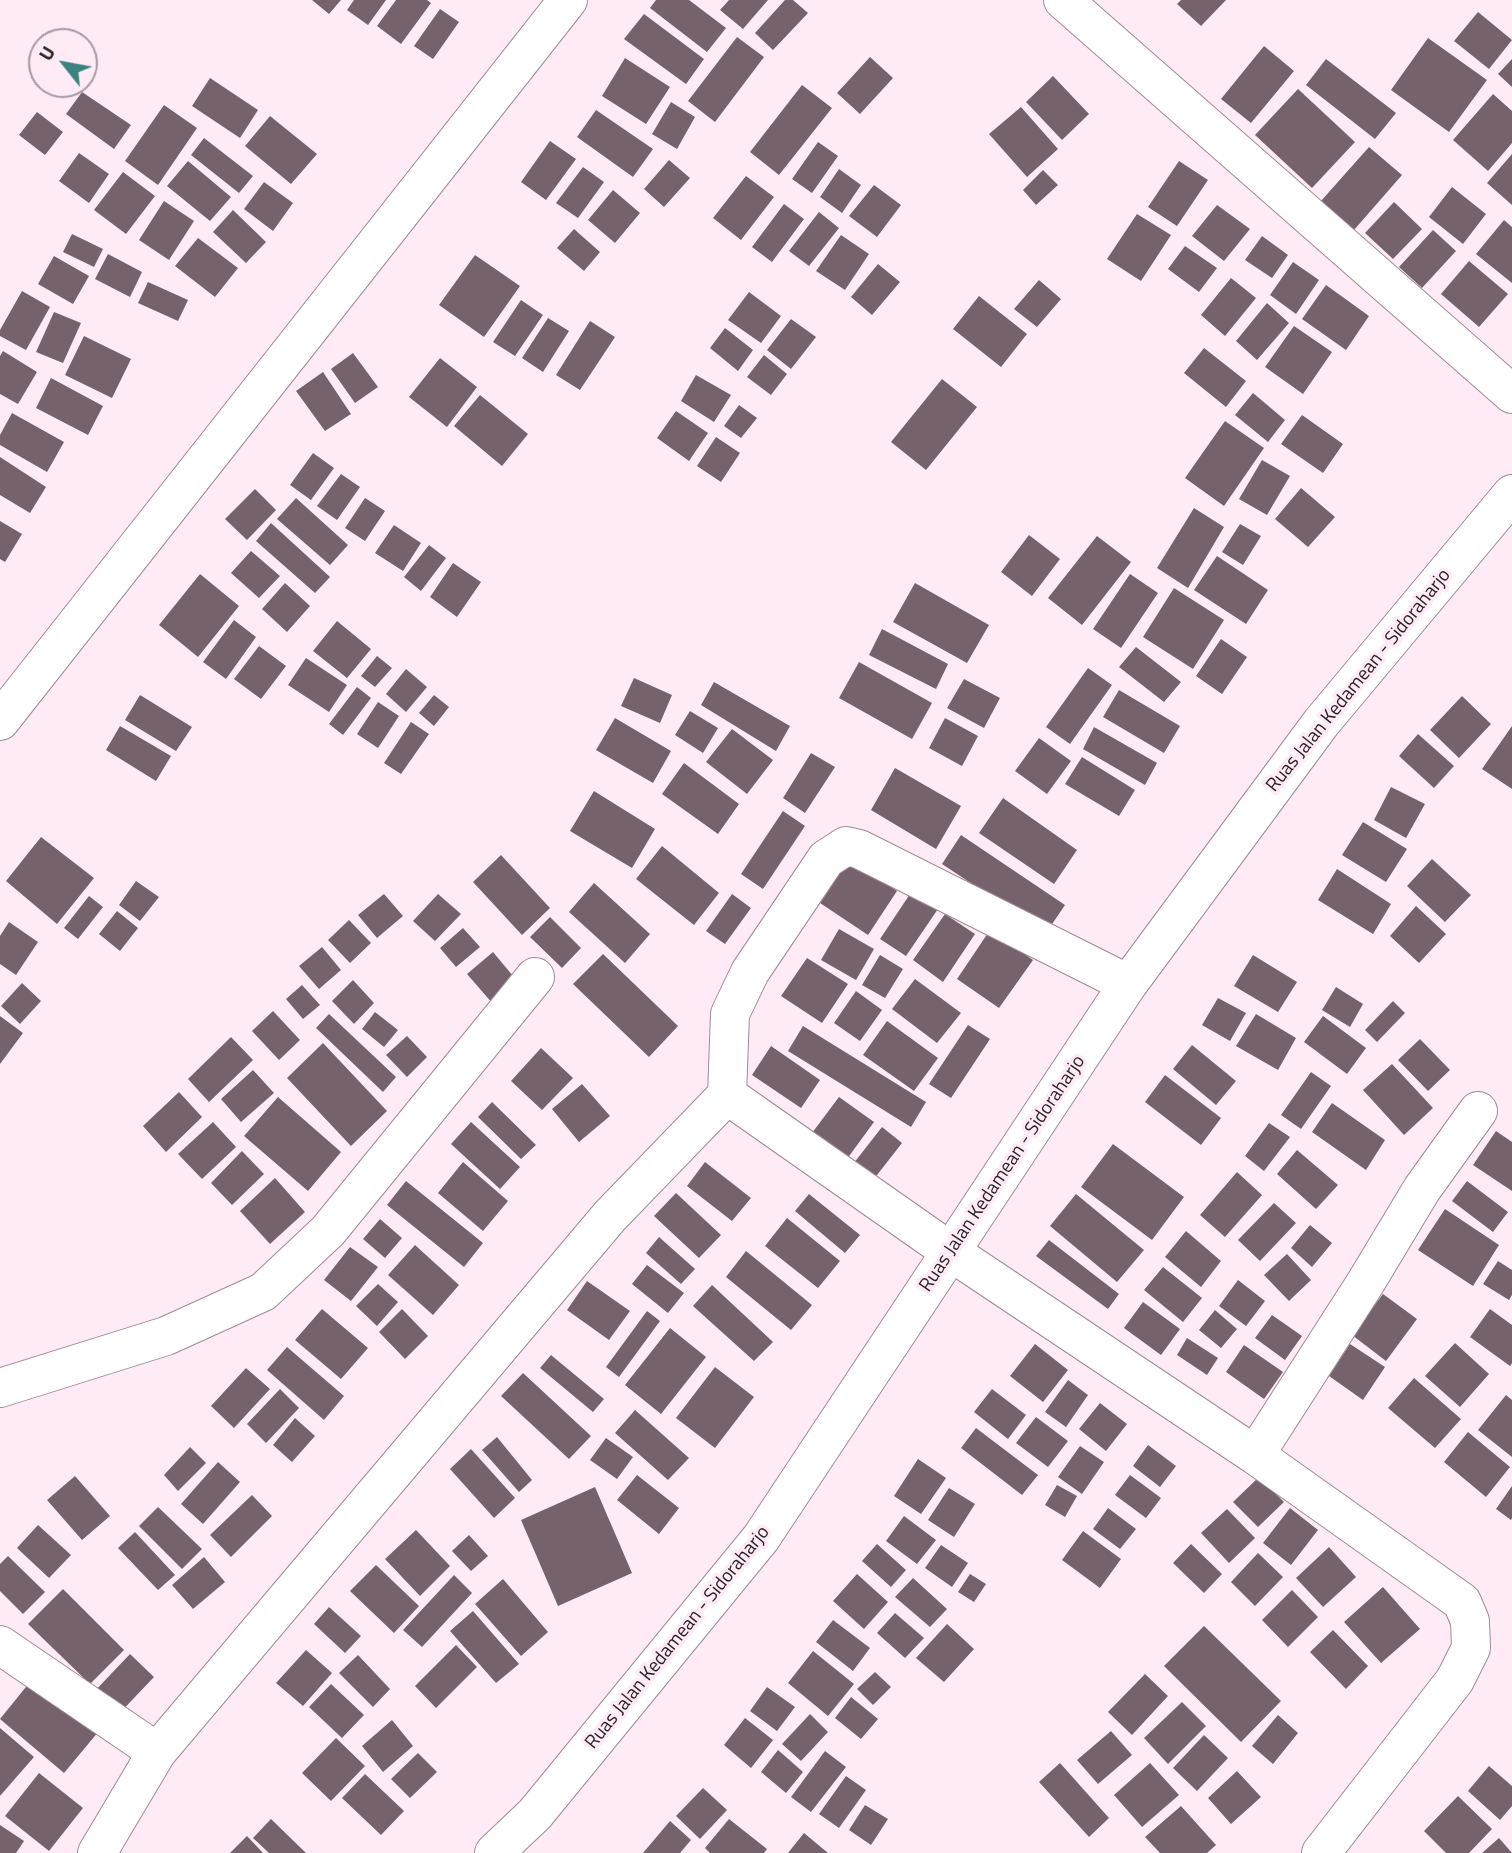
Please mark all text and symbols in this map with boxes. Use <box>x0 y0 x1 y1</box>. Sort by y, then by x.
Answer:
north arrow <box>28 28 98 98</box>
text: U <box>31 40 62 66</box>
street label: Ruas Jalan Kedamean - Sidoraharjo <box>1262 565 1456 797</box>
street label: Ruas Jalan Kedamean - Sidoraharjo <box>915 1051 1091 1297</box>
street label: Ruas Jalan Kedamean - Sidoraharjo <box>581 1522 775 1754</box>

